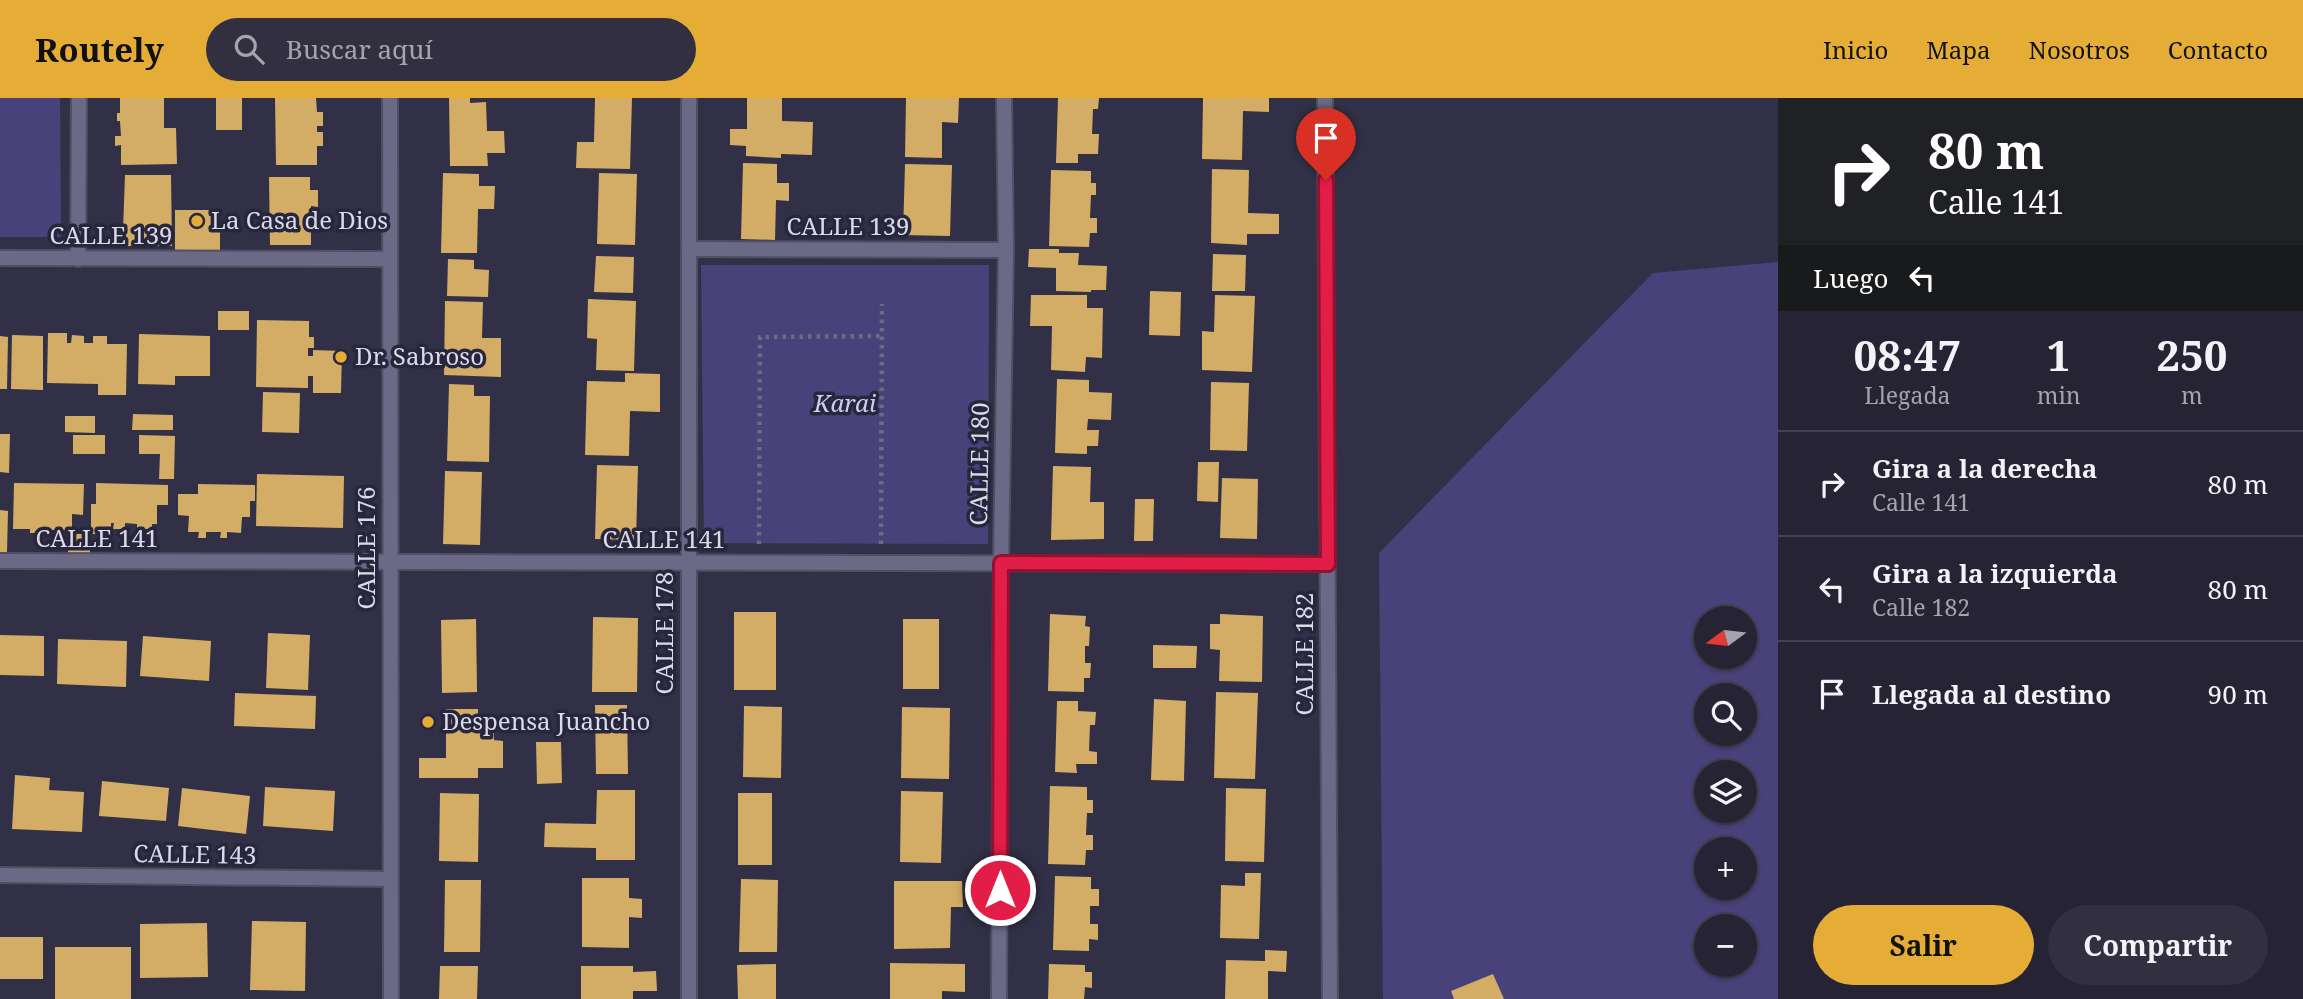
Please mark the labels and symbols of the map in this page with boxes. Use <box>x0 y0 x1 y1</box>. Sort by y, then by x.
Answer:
pin <box>1296 108 1356 180</box>
place label: La Casa de Dios <box>211 203 388 236</box>
street label: CALLE 139 <box>787 209 910 242</box>
marker: La Casa de Dios <box>189 213 205 229</box>
street label: CALLE 139 <box>50 218 173 251</box>
place label: Dr. Sabroso <box>355 339 484 372</box>
marker: Dr. Sabroso <box>333 349 349 365</box>
park label: Karai <box>813 386 876 419</box>
street label: CALLE 180 <box>961 402 996 526</box>
street label: CALLE 176 <box>349 487 382 610</box>
street label: CALLE 141 <box>36 521 159 554</box>
street label: CALLE 141 <box>603 522 726 555</box>
street label: CALLE 178 <box>647 572 680 695</box>
street label: CALLE 182 <box>1287 593 1320 716</box>
north arrow <box>1694 606 1757 668</box>
place label: Despensa Juancho <box>442 704 650 737</box>
marker: Despensa Juancho <box>420 714 436 730</box>
street label: CALLE 143 <box>133 836 257 871</box>
position arrow <box>963 853 1037 927</box>

